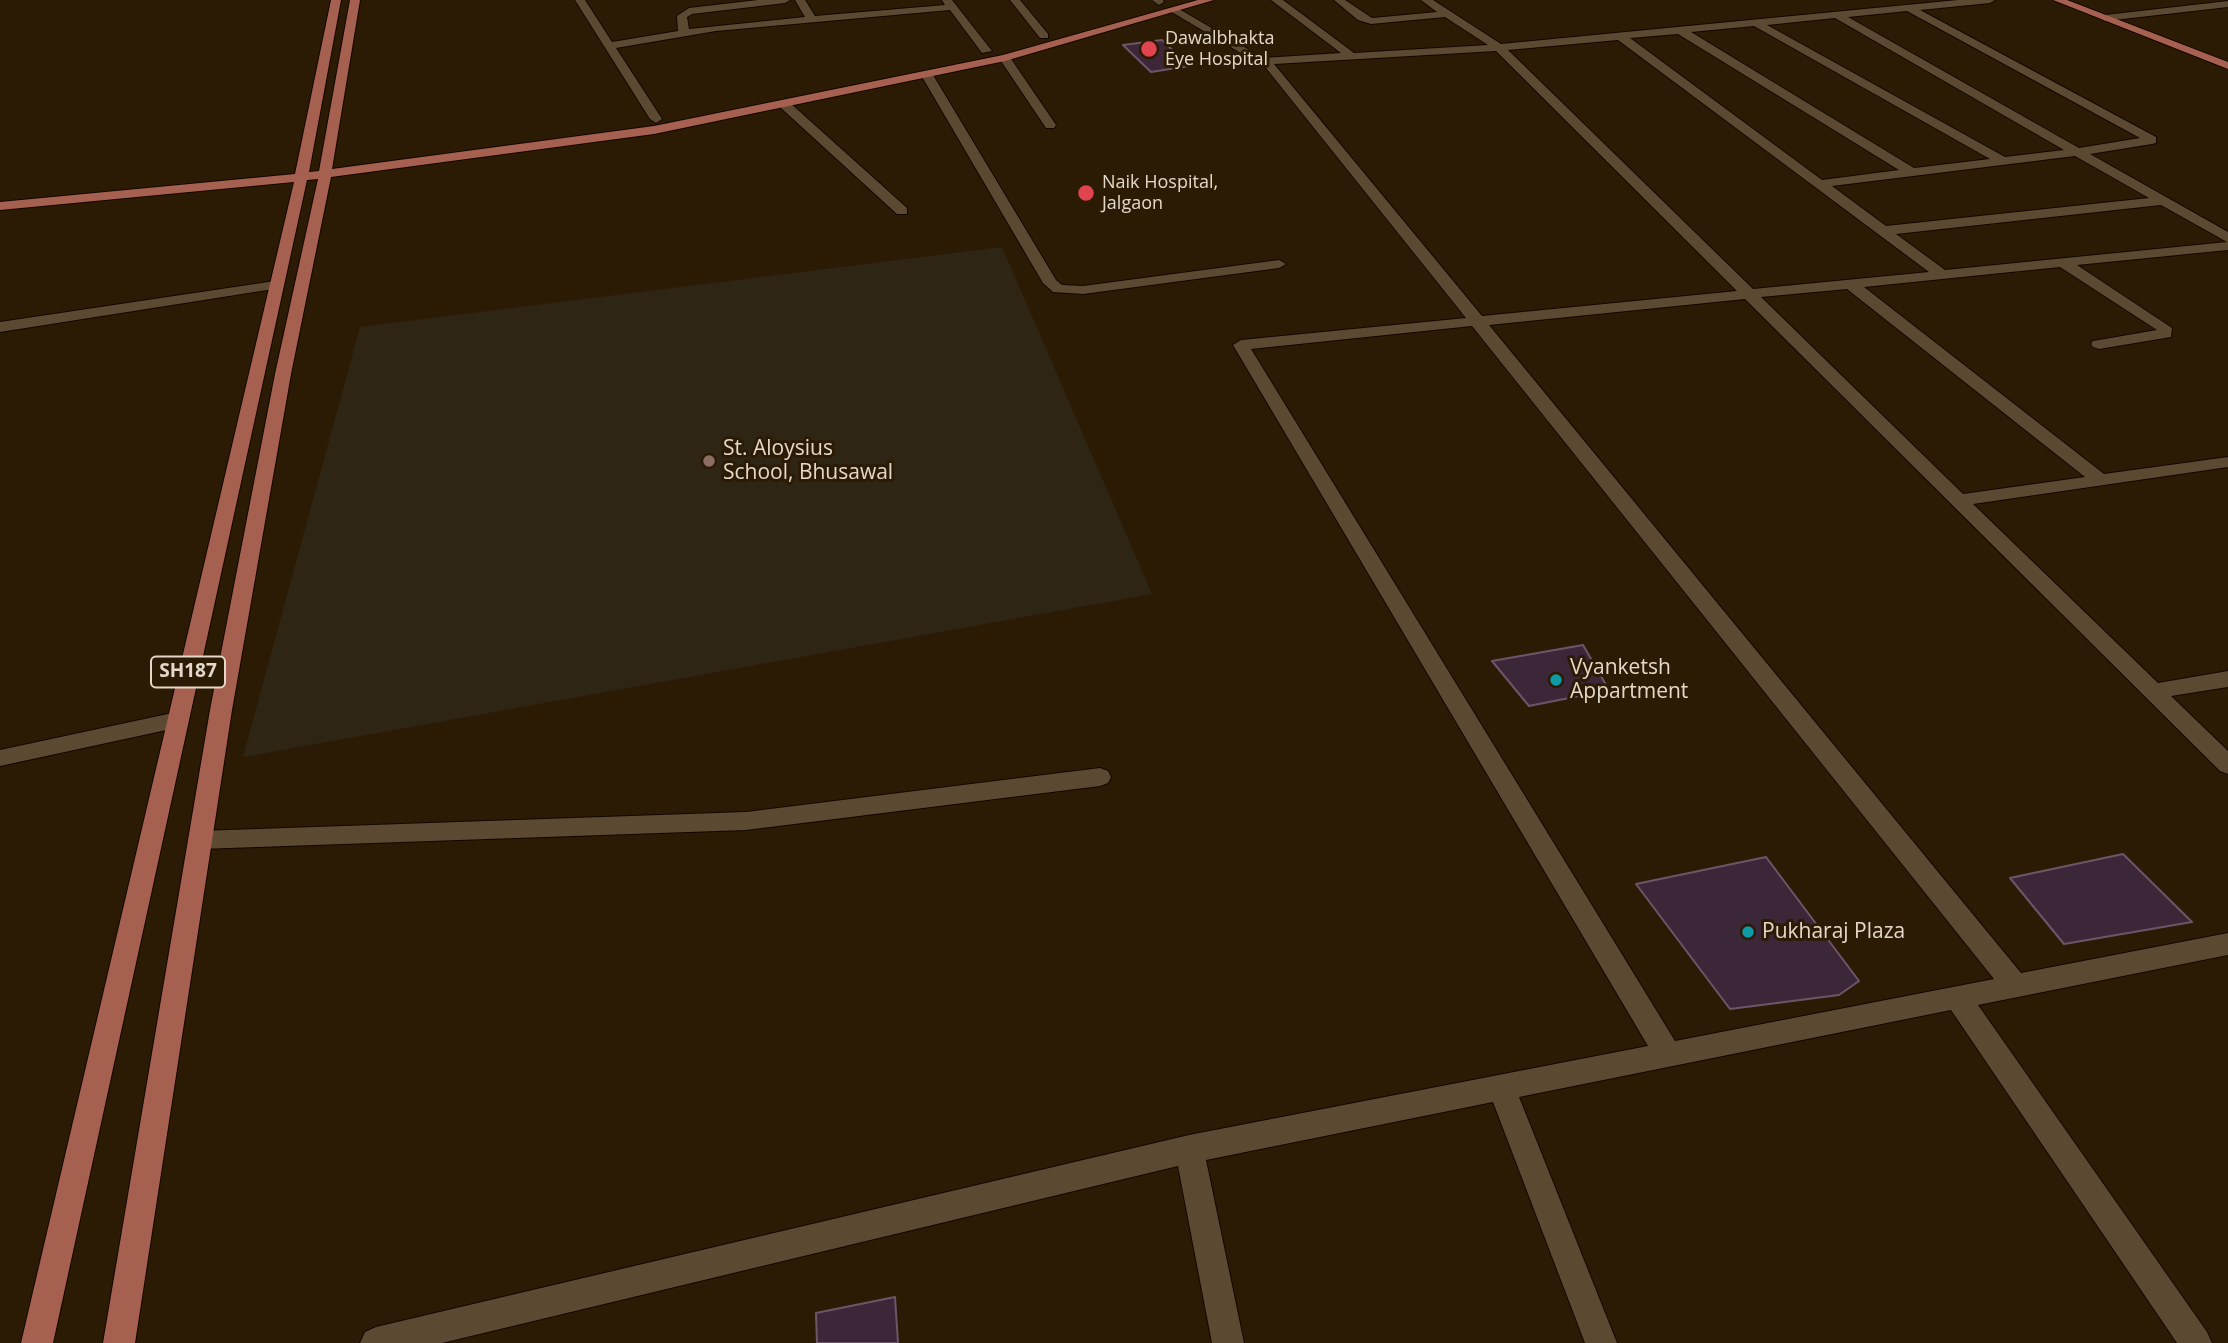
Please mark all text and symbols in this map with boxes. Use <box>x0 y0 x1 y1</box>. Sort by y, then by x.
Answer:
place label: Dawalbhakta Eye Hospital <box>1165 28 1274 70</box>
marker: Dawalbhakta Eye Hospital <box>1139 39 1159 59</box>
place label: Naik Hospital, Jalgaon <box>1102 172 1218 214</box>
marker: Naik Hospital, Jalgaon <box>1076 183 1096 203</box>
place label: St. Aloysius School, Bhusawal <box>723 436 893 486</box>
marker: St. Aloysius School, Bhusawal <box>701 453 717 469</box>
place label: Vyanketsh Appartment <box>1570 655 1688 705</box>
road number: SH187 <box>151 656 225 688</box>
marker: Vyanketsh Appartment <box>1548 672 1564 688</box>
place label: Pukharaj Plaza <box>1762 919 1905 945</box>
marker: Pukharaj Plaza <box>1740 924 1756 940</box>

